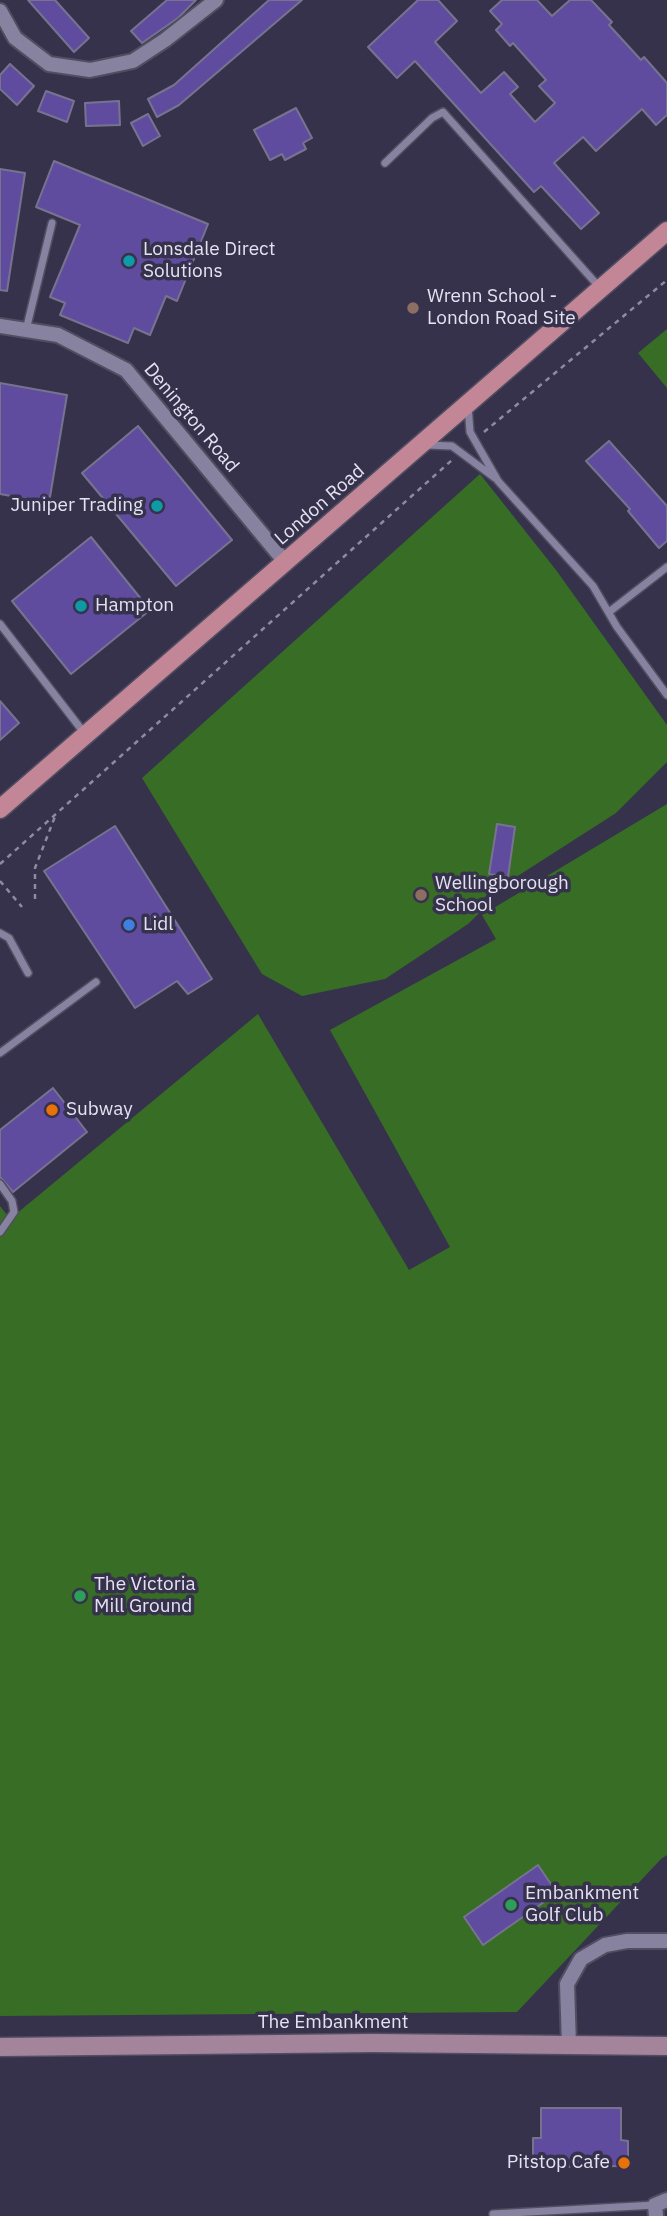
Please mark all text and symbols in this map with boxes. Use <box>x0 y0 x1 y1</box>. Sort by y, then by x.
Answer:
place label: Lonsdale Direct Solutions <box>143 239 275 283</box>
marker: Lonsdale Direct Solutions <box>121 253 137 269</box>
place label: Wrenn School - London Road Site <box>427 286 576 330</box>
marker: Wrenn School - London Road Site <box>405 300 421 316</box>
street label: Denington Road <box>139 359 243 477</box>
street label: London Road <box>270 460 370 550</box>
place label: Juniper Trading <box>10 495 143 517</box>
marker: Juniper Trading <box>149 498 165 514</box>
place label: Hampton <box>95 595 174 617</box>
marker: Hampton <box>73 598 89 614</box>
place label: Wellingborough School <box>435 873 569 917</box>
marker: Wellingborough School <box>413 887 429 903</box>
place label: Lidl <box>143 914 173 936</box>
marker: Lidl <box>121 917 137 933</box>
place label: Subway <box>66 1099 133 1121</box>
marker: Subway <box>44 1102 60 1118</box>
place label: The Victoria Mill Ground <box>94 1574 196 1618</box>
marker: The Victoria Mill Ground <box>72 1588 88 1604</box>
place label: Embankment Golf Club <box>525 1883 639 1927</box>
marker: Embankment Golf Club <box>503 1897 519 1913</box>
street label: The Embankment <box>258 2012 408 2034</box>
place label: Pitstop Cafe <box>507 2152 610 2174</box>
marker: Pitstop Cafe <box>616 2155 632 2171</box>

